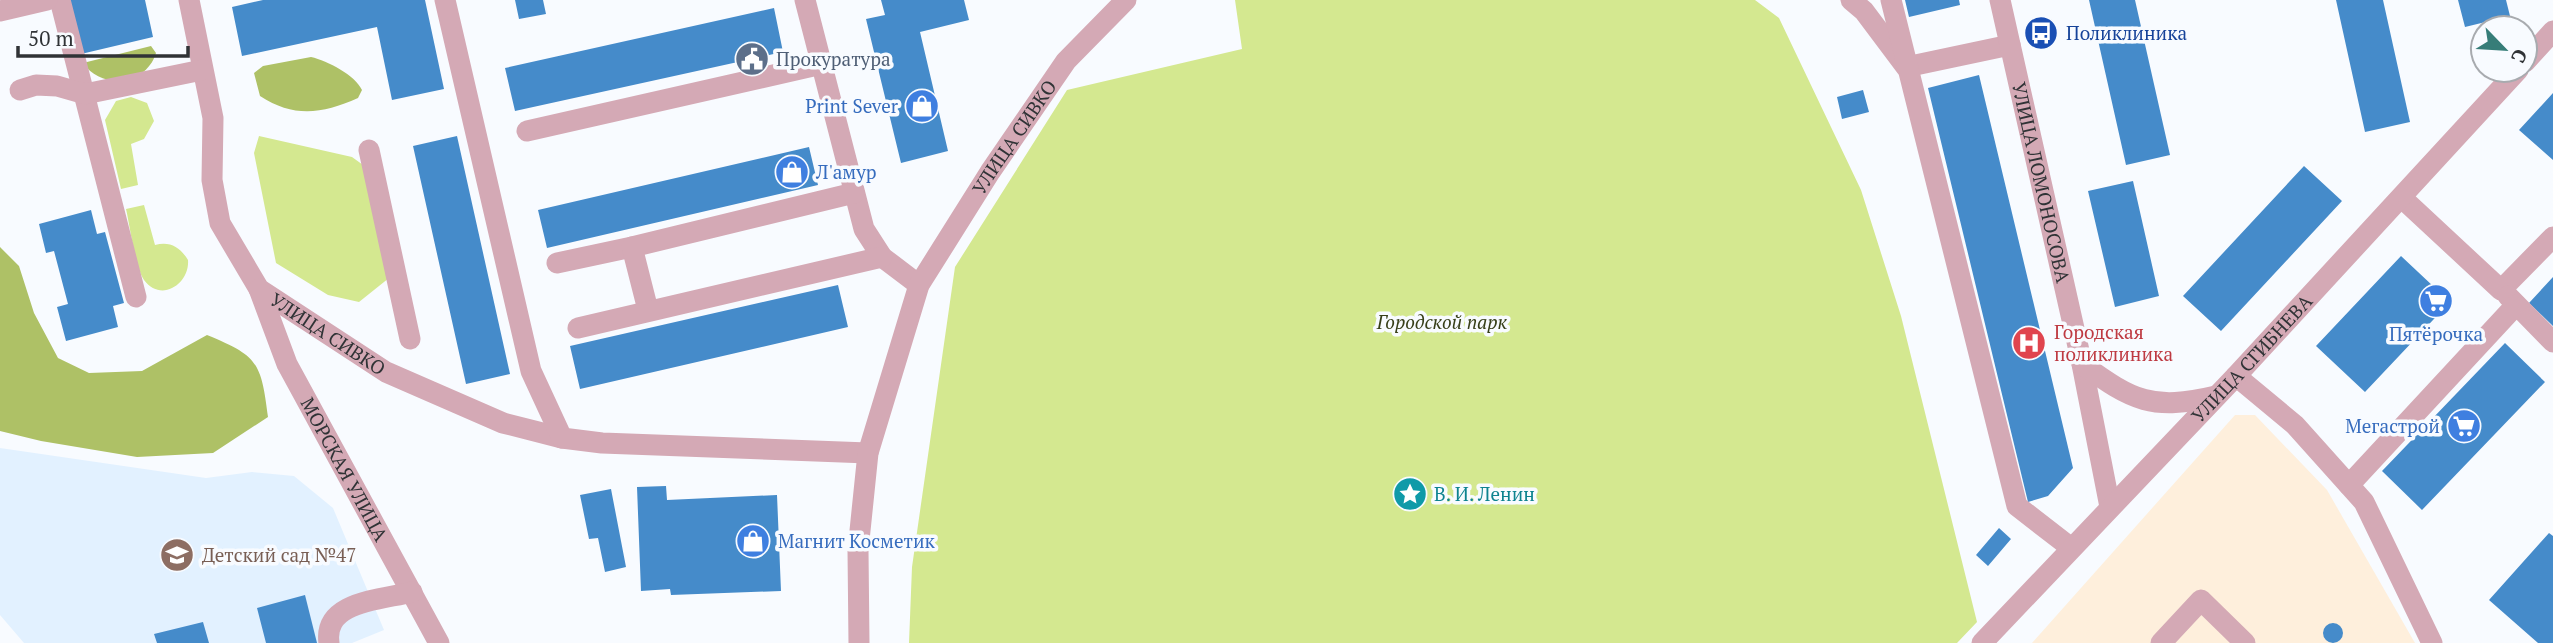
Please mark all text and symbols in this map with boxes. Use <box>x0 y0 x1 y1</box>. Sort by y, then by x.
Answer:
scale bar <box>18 14 187 58</box>
bus stop icon: Поликлиника <box>2022 14 2060 52</box>
north arrow <box>2469 14 2539 84</box>
place label: Поликлиника <box>2066 20 2187 45</box>
text: 50 m <box>28 24 74 52</box>
public building icon: Прокуратура <box>733 40 771 78</box>
text: С <box>2506 45 2534 67</box>
place label: Прокуратура <box>776 46 891 71</box>
street label: УЛИЦА СИВКО <box>966 75 1062 199</box>
street label: УЛИЦА ЛОМОНОСОВА <box>2007 80 2076 285</box>
shop icon: Print Sever <box>903 87 941 125</box>
place label: Print Sever <box>805 93 899 118</box>
shop icon: Л'амур <box>773 153 811 191</box>
place label: Л'амур <box>815 159 877 184</box>
supermarket icon: Пятёрочка <box>2417 282 2455 320</box>
street label: УЛИЦА СИВКО <box>265 287 391 380</box>
street label: УЛИЦА СГИБНЕВА <box>2185 289 2317 428</box>
park label: Городской парк <box>1376 309 1508 334</box>
place label: Городская поликлиника <box>2054 319 2173 366</box>
place label: Пятёрочка <box>2389 321 2483 346</box>
hospital icon: Городская поликлиника <box>2010 324 2048 362</box>
street label: МОРСКАЯ УЛИЦА <box>296 393 394 545</box>
supermarket icon: Мегастрой <box>2445 407 2483 445</box>
place label: Мегастрой <box>2345 413 2440 438</box>
place icon: В. И. Ленин <box>1391 475 1429 513</box>
place label: В. И. Ленин <box>1434 481 1535 506</box>
shop icon: Магнит Косметик <box>734 522 772 560</box>
place label: Магнит Косметик <box>778 528 936 553</box>
school or university icon: Детский сад №47 <box>158 536 196 574</box>
place label: Детский сад №47 <box>202 542 356 567</box>

